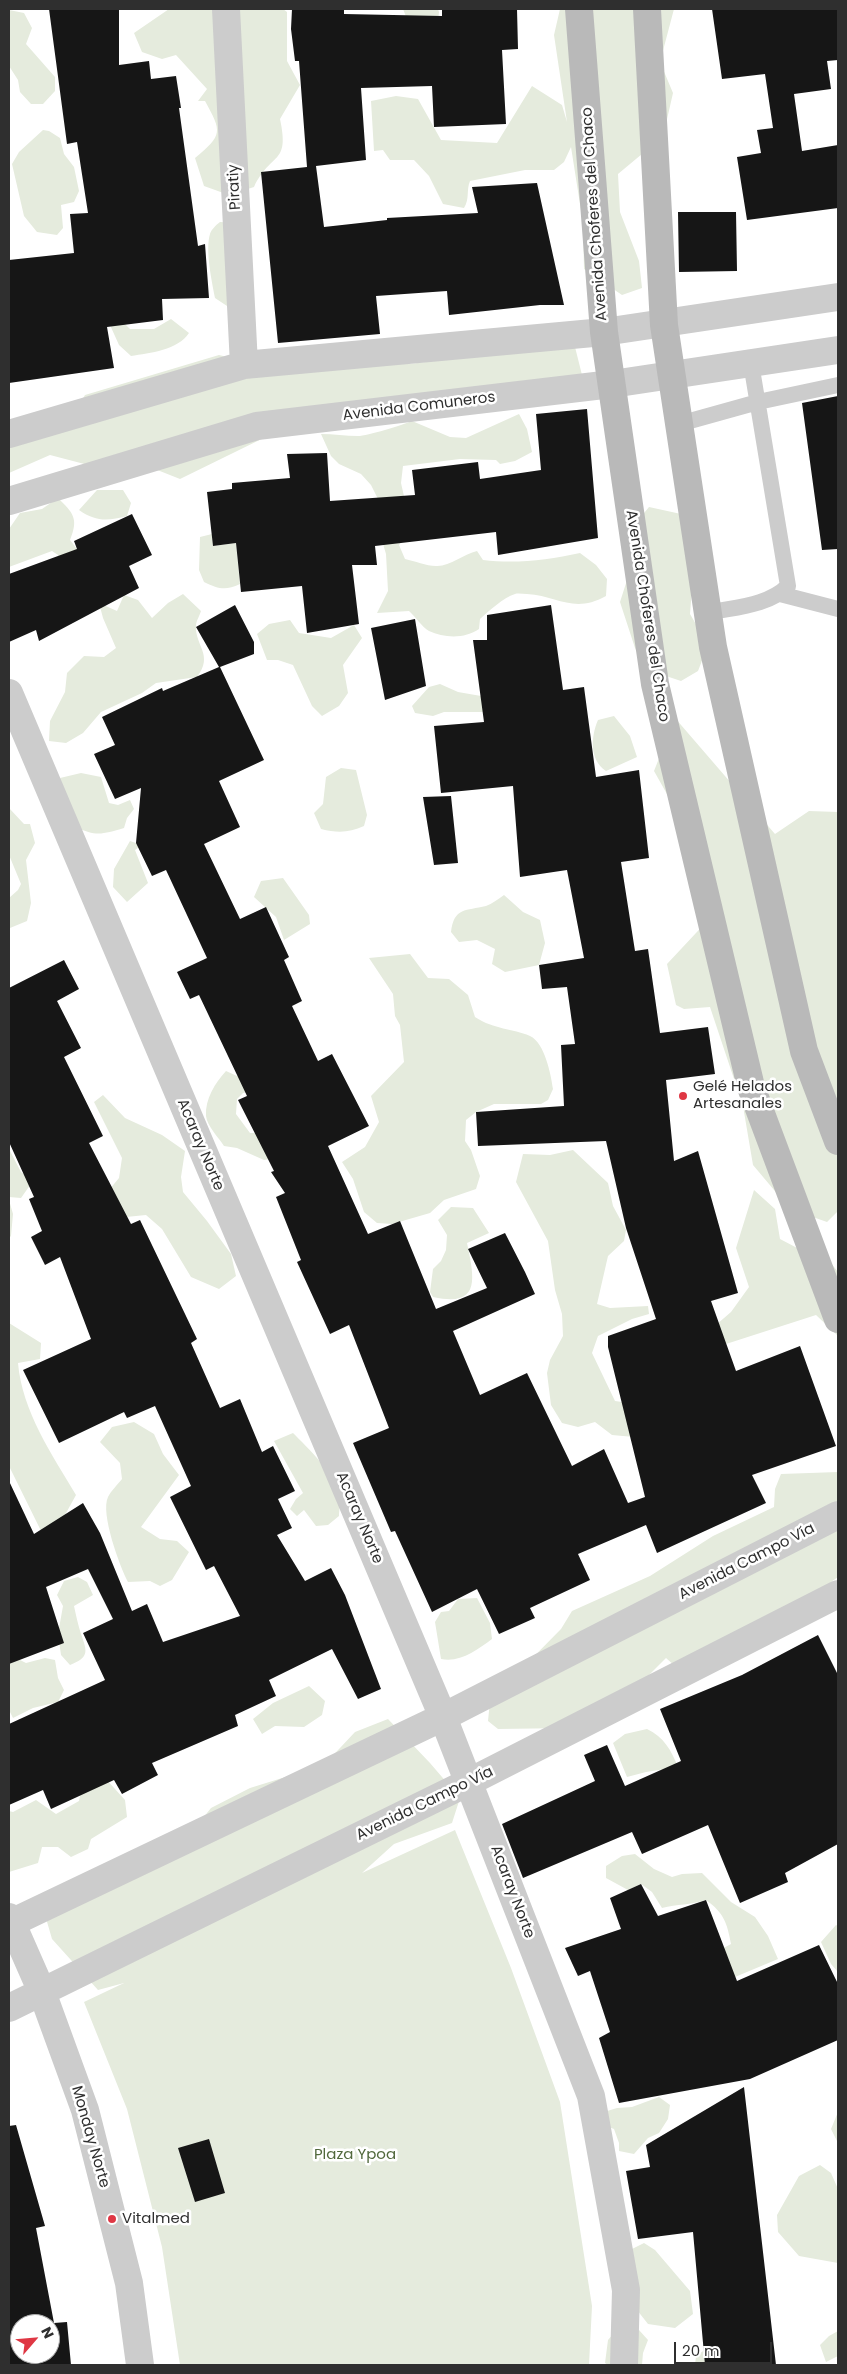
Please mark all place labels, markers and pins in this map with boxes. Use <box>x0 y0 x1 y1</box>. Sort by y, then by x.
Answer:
place label: Gelé Helados Artesanales <box>693 1078 792 1113</box>
marker: Gelé Helados Artesanales <box>677 1090 689 1102</box>
place label: Vitalmed <box>122 2210 190 2228</box>
marker: Vitalmed <box>106 2213 118 2225</box>

